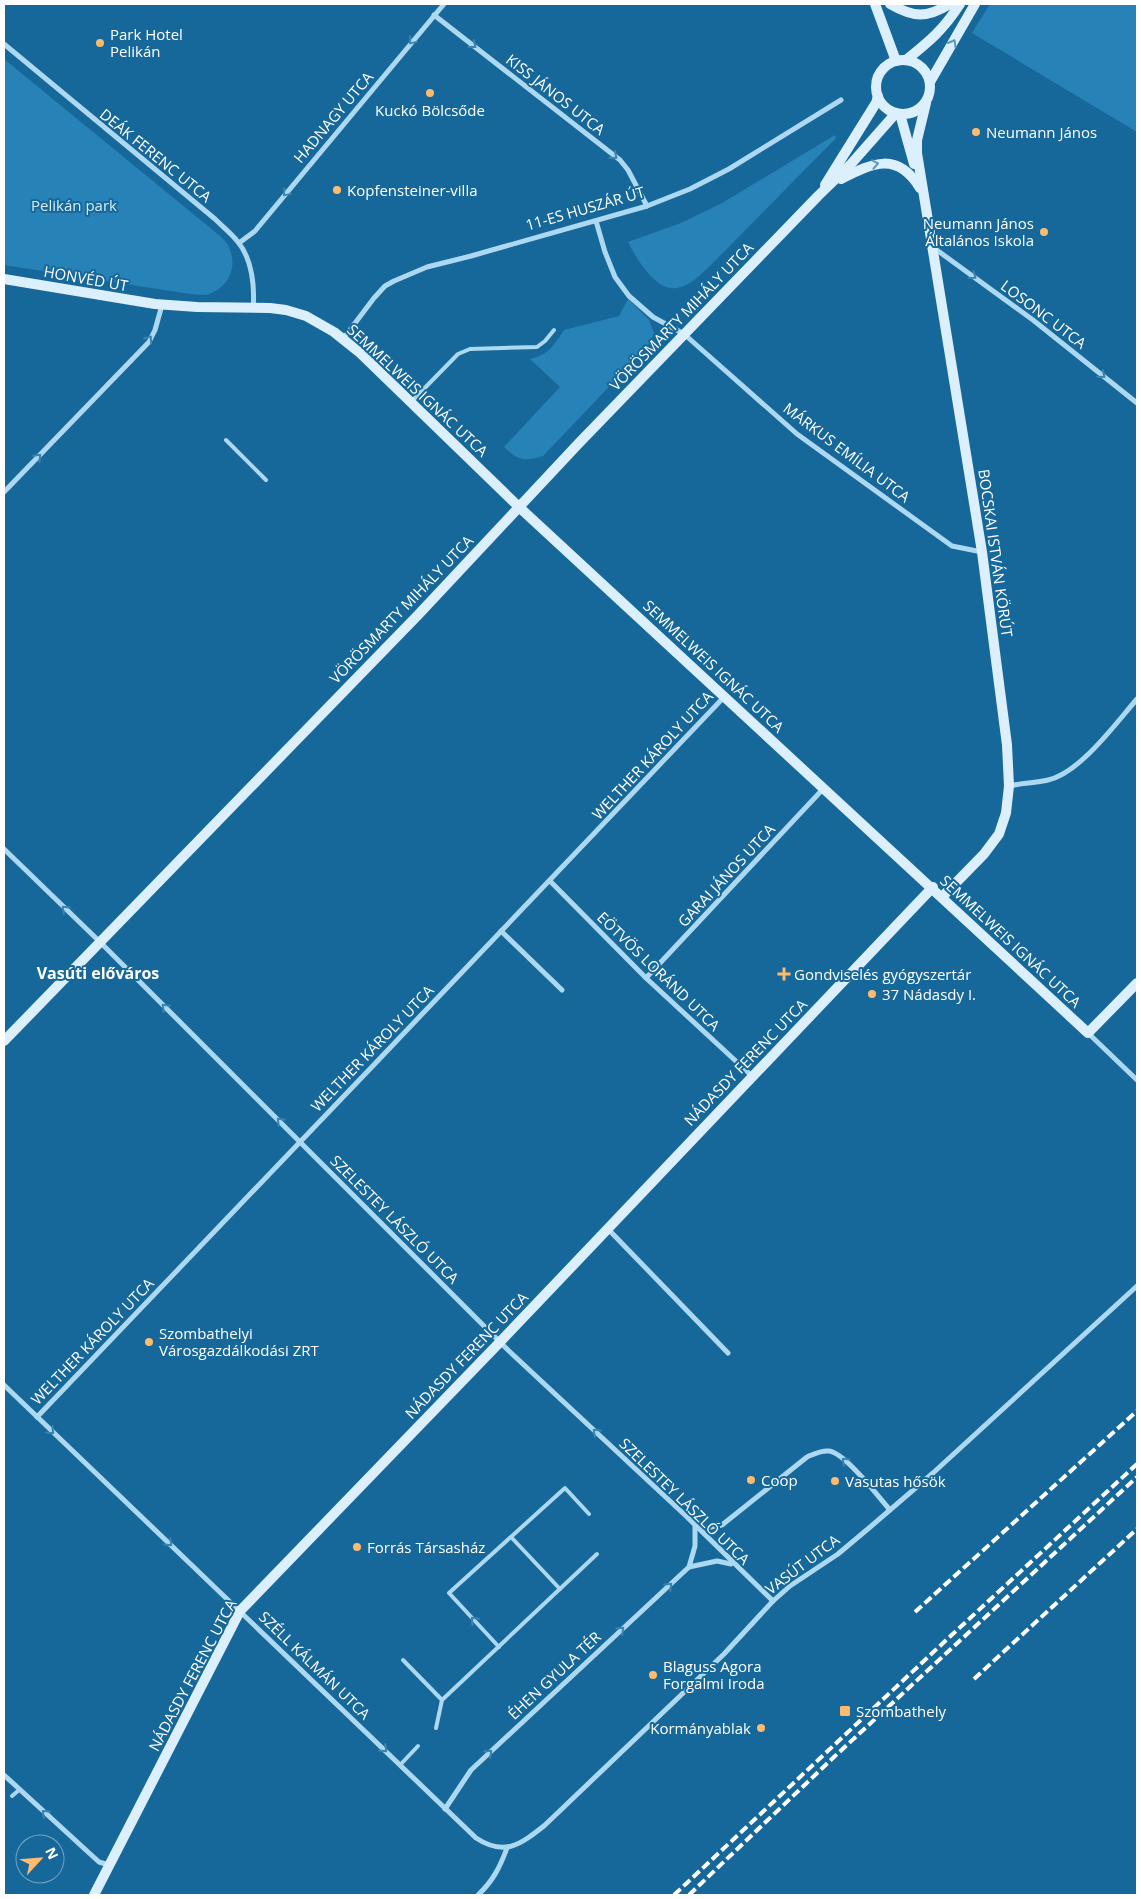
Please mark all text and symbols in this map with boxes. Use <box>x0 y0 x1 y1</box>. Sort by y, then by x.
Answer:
place label: Park Hotel Pelikán <box>110 24 183 61</box>
one-way arrow <box>410 35 418 44</box>
marker: Park Hotel Pelikán <box>94 37 106 49</box>
one-way arrow <box>467 39 476 48</box>
one-way arrow <box>947 40 957 49</box>
street label: KISS JÁNOS UTCA <box>502 49 610 139</box>
street label: HADNAGY UTCA <box>289 67 377 167</box>
marker: Kuckó Bölcsőde <box>424 87 436 99</box>
place label: Kuckó Bölcsőde <box>375 100 485 120</box>
street label: DEÁK FERENC UTCA <box>96 104 216 207</box>
place label: Neumann János <box>986 122 1097 142</box>
marker: Neumann János <box>970 126 982 138</box>
one-way arrow <box>608 150 617 159</box>
one-way arrow <box>871 160 880 170</box>
place label: Kopfensteiner-villa <box>347 180 478 200</box>
street label: 11-ES HUSZÁR ÚT <box>523 181 648 235</box>
marker: Kopfensteiner-villa <box>331 184 343 196</box>
one-way arrow <box>284 187 292 196</box>
park label: Pelikán park <box>31 195 117 215</box>
place label: Neumann János Általános Iskola <box>923 213 1034 250</box>
marker: Neumann János Általános Iskola <box>1038 226 1050 238</box>
street label: VÖRÖSMARTY MIHÁLY UTCA <box>605 237 758 395</box>
street label: HONVÉD ÚT <box>42 261 130 295</box>
one-way arrow <box>967 271 976 279</box>
street label: LOSONC UTCA <box>997 275 1091 353</box>
street label: SEMMELWEIS IGNÁC UTCA <box>343 319 493 461</box>
one-way arrow <box>143 335 152 345</box>
one-way arrow <box>1096 370 1105 378</box>
street label: MÁRKUS EMÍLIA UTCA <box>779 398 915 507</box>
one-way arrow <box>32 453 41 462</box>
street label: BOCSKAI ISTVÁN KÖRÚT <box>974 468 1018 639</box>
street label: VÖRÖSMARTY MIHÁLY UTCA <box>325 530 478 688</box>
street label: SEMMELWEIS IGNÁC UTCA <box>639 595 789 737</box>
street label: WELTHER KÁROLY UTCA <box>587 686 717 823</box>
street label: GARAI JÁNOS UTCA <box>673 819 779 931</box>
street label: SEMMELWEIS IGNÁC UTCA <box>936 870 1086 1012</box>
one-way arrow <box>62 905 71 914</box>
street label: EÖTVÖS LORÁND UTCA <box>593 907 725 1035</box>
district label: Vasúti előváros <box>37 962 159 984</box>
place label: Gondviselés gyógyszertár <box>794 964 971 984</box>
marker: Gondviselés gyógyszertár <box>778 968 790 980</box>
street label: WELTHER KÁROLY UTCA <box>306 980 438 1116</box>
place label: 37 Nádasdy I. <box>882 984 976 1004</box>
marker: 37 Nádasdy I. <box>866 988 878 1000</box>
street label: NÁDASDY FERENC UTCA <box>679 994 811 1130</box>
one-way arrow <box>161 1004 170 1013</box>
one-way arrow <box>276 1118 285 1127</box>
street label: SZELESTEY LÁSZLÓ UTCA <box>326 1150 464 1288</box>
street label: WELTHER KÁROLY UTCA <box>26 1273 158 1409</box>
street label: NÁDASDY FERENC UTCA <box>400 1287 532 1423</box>
place label: Szombathelyi Városgazdálkodási ZRT <box>159 1323 319 1360</box>
marker: Szombathelyi Városgazdálkodási ZRT <box>143 1336 155 1348</box>
one-way arrow <box>46 1425 55 1434</box>
one-way arrow <box>592 1429 601 1438</box>
street label: SZELESTEY LÁSZLÓ UTCA <box>615 1433 755 1569</box>
one-way arrow <box>842 1458 851 1467</box>
place label: Coop <box>761 1470 798 1490</box>
place label: Vasutas hősök <box>845 1471 946 1491</box>
marker: Coop <box>745 1474 757 1486</box>
marker: Vasutas hősök <box>829 1475 841 1487</box>
street label: VASÚT UTCA <box>761 1529 844 1598</box>
one-way arrow <box>163 1537 172 1546</box>
place label: Forrás Társasház <box>367 1537 485 1557</box>
marker: Forrás Társasház <box>351 1541 363 1553</box>
one-way arrow <box>663 1583 672 1592</box>
street label: NÁDASDY FERENC UTCA <box>144 1595 241 1754</box>
street label: SZÉLL KÁLMÁN UTCA <box>255 1607 375 1724</box>
one-way arrow <box>471 1617 480 1626</box>
street label: ÉHEN GYULA TÉR <box>503 1626 605 1723</box>
one-way arrow <box>616 1627 625 1636</box>
place label: Blaguss Agora Forgalmi Iroda <box>663 1656 765 1693</box>
marker: Blaguss Agora Forgalmi Iroda <box>647 1669 659 1681</box>
place label: Szombathely <box>856 1701 946 1721</box>
marker: Szombathely <box>838 1704 852 1718</box>
place label: Kormányablak <box>650 1718 751 1738</box>
marker: Kormányablak <box>755 1722 767 1734</box>
one-way arrow <box>378 1743 387 1752</box>
one-way arrow <box>483 1750 492 1759</box>
one-way arrow <box>41 1810 50 1819</box>
north arrow <box>15 1834 65 1884</box>
text: N <box>41 1844 63 1862</box>

